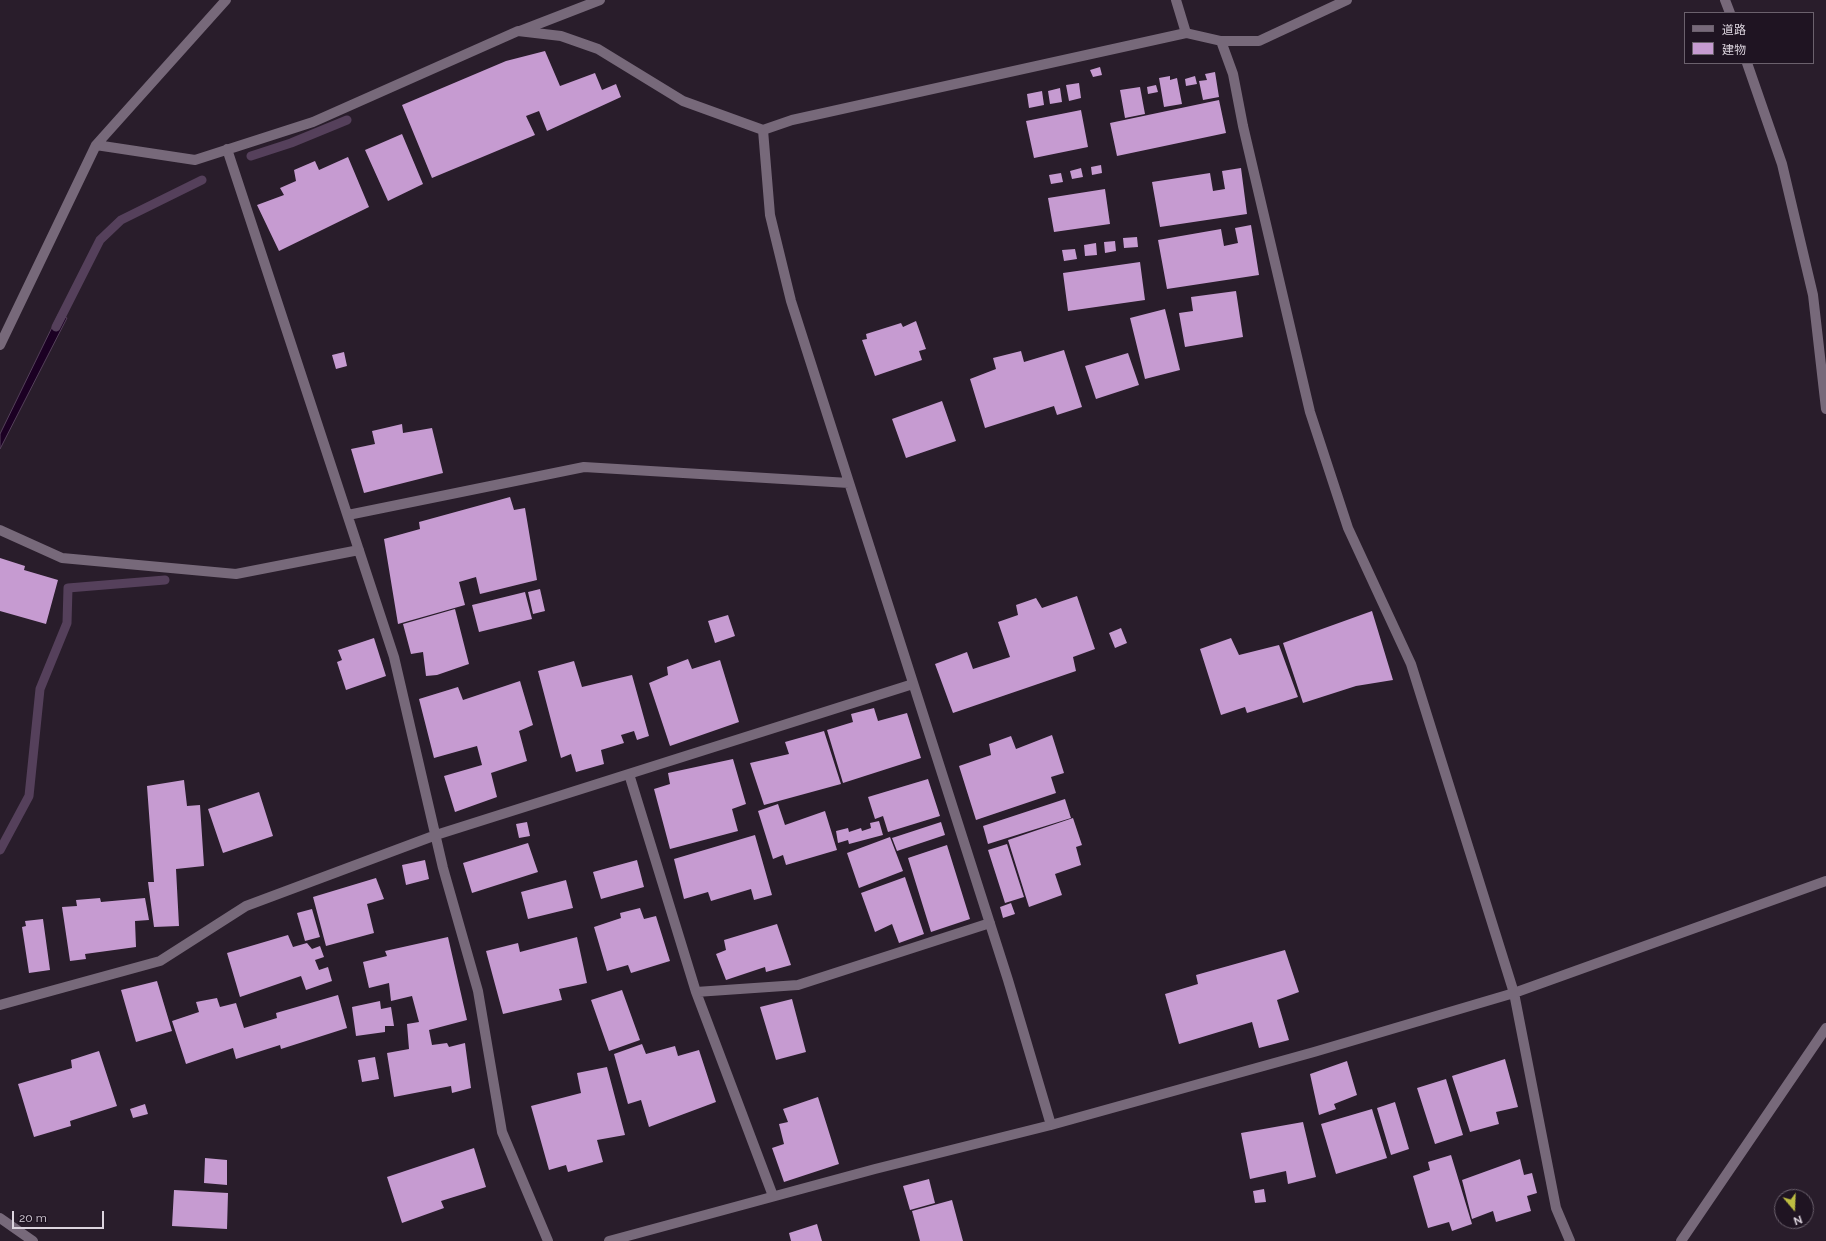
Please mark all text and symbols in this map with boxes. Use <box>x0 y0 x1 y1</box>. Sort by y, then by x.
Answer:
legend <box>1684 12 1814 64</box>
text: 道路 <box>1722 23 1746 37</box>
text: 建物 <box>1722 43 1746 57</box>
north arrow <box>1774 1189 1814 1229</box>
scale bar <box>14 1203 106 1229</box>
text: 20 m <box>19 1211 47 1225</box>
text: N <box>1792 1212 1804 1227</box>

